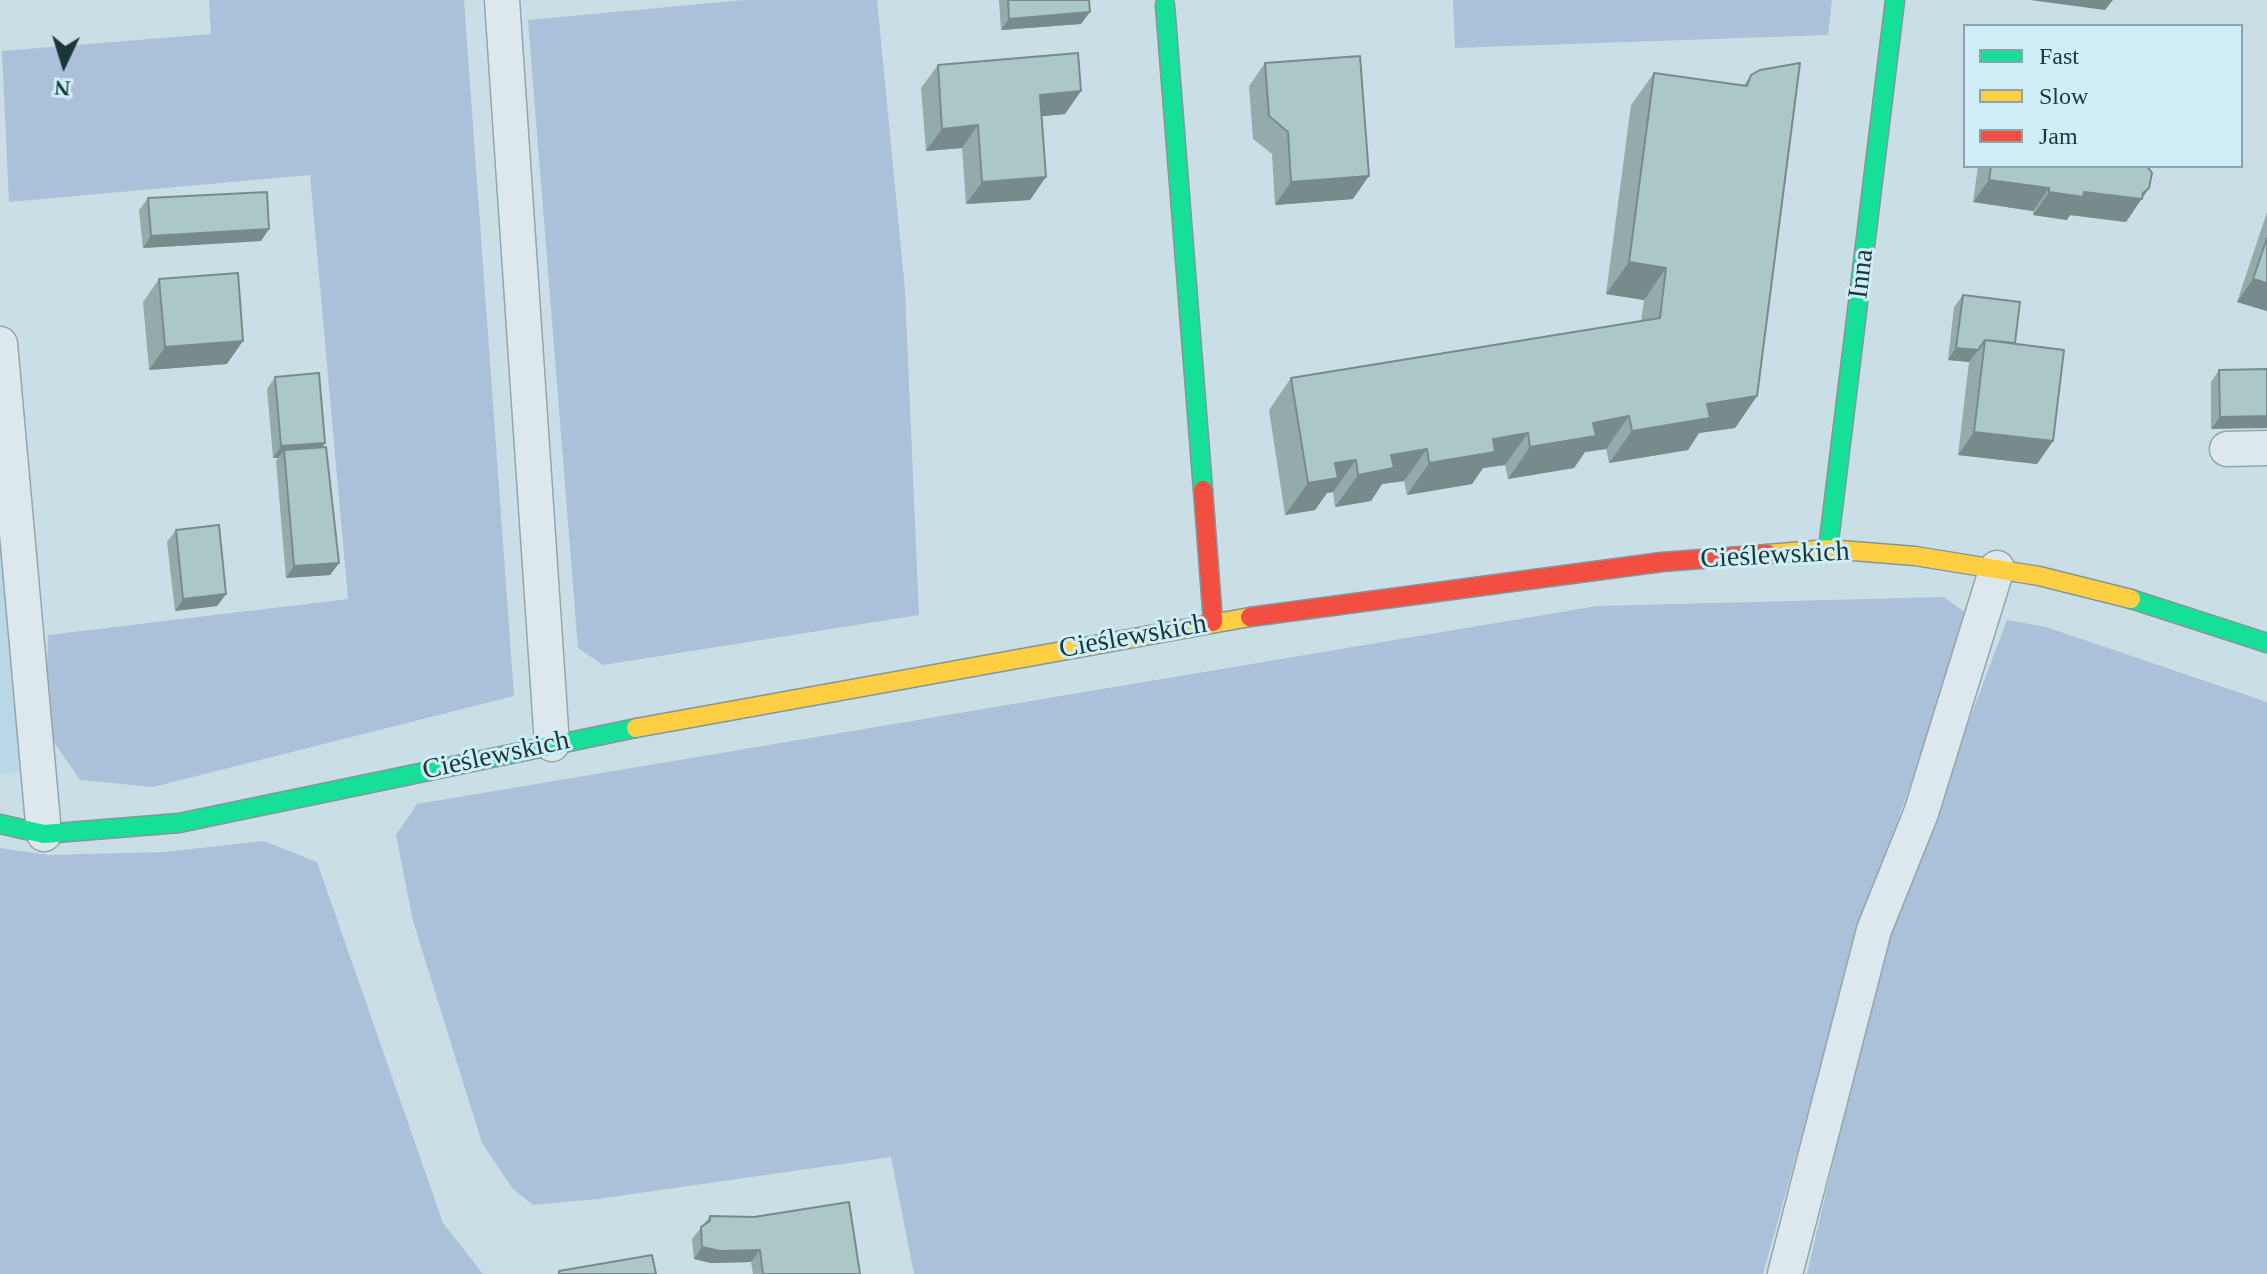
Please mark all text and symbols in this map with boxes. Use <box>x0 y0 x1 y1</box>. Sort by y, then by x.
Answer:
north arrow <box>24 24 104 104</box>
legend <box>1963 24 2243 168</box>
text: Fast <box>2039 43 2079 69</box>
text: N <box>54 75 71 101</box>
text: Slow <box>2039 83 2088 109</box>
text: Jam <box>2039 123 2078 149</box>
street label: Inna <box>1842 247 1882 301</box>
street label: Cieślewskich <box>1700 535 1850 577</box>
street label: Cieślewskich <box>1057 607 1209 667</box>
street label: Cieślewskich <box>419 724 573 788</box>

